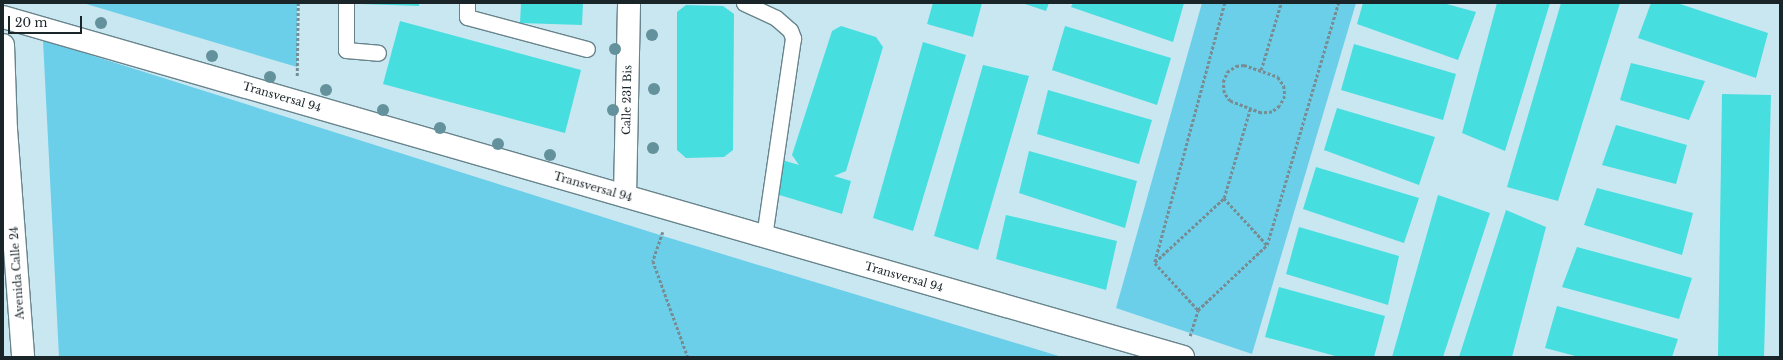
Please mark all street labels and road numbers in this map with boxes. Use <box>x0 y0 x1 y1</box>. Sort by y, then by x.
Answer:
street label: Calle 23I Bis <box>620 65 634 135</box>
street label: Transversal 94 <box>241 79 323 115</box>
street label: Transversal 94 <box>552 169 634 205</box>
street label: Avenida Calle 24 <box>7 226 27 320</box>
street label: Transversal 94 <box>863 259 945 295</box>

